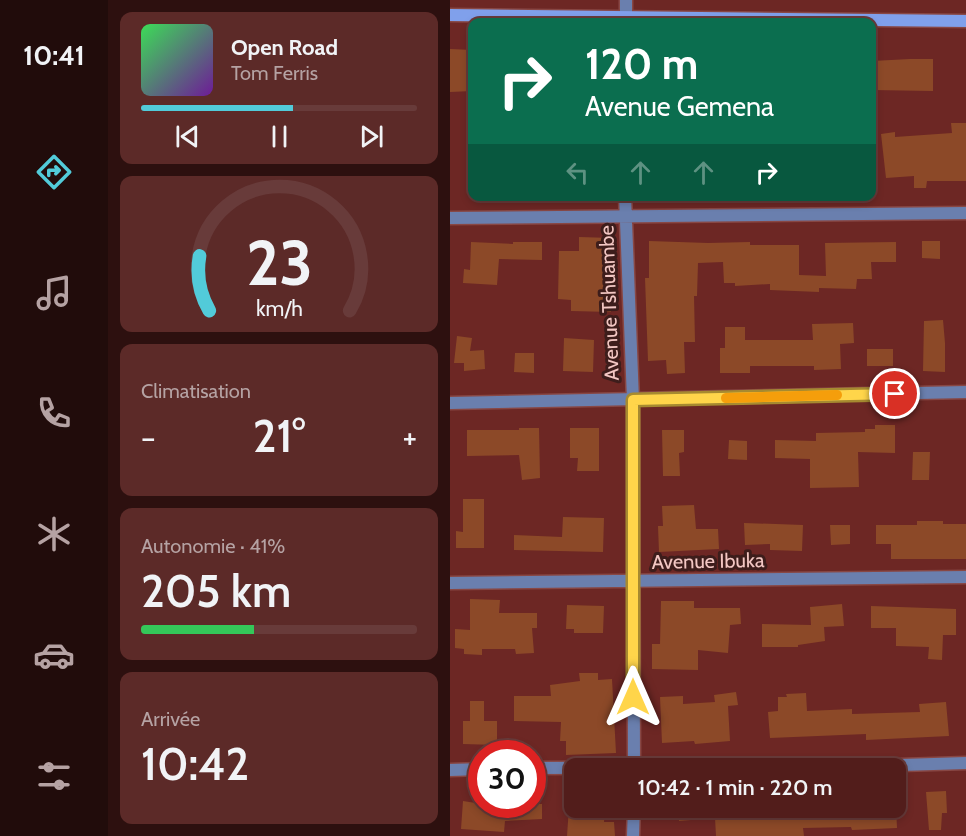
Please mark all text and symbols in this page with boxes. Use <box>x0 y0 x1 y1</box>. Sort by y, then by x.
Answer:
text: Open Road <box>231 34 338 61</box>
text: 120 m <box>585 38 698 90</box>
text: 10:41 <box>23 39 85 72</box>
icon: right <box>486 42 564 120</box>
text: Tom Ferris <box>231 61 318 85</box>
text: Avenue Gemena <box>585 90 774 123</box>
icon: previous <box>171 120 204 153</box>
icon: pause <box>263 120 296 153</box>
icon: next <box>355 120 388 153</box>
icon: directions <box>33 151 75 193</box>
icon: left <box>561 156 594 189</box>
icon: ahead <box>624 156 657 189</box>
icon: ahead <box>687 156 720 189</box>
icon: right <box>750 156 783 189</box>
text: 23 <box>246 225 312 301</box>
street label: Avenue Tshuambe <box>594 225 624 381</box>
icon: music <box>33 272 75 314</box>
text: km/h <box>256 295 302 321</box>
pin <box>869 368 920 419</box>
icon: arrive <box>878 377 911 410</box>
text: Climatisation <box>141 379 251 403</box>
icon: phone <box>33 392 75 434</box>
text: 21° <box>253 409 305 463</box>
text: − <box>141 417 156 457</box>
text: + <box>402 417 417 457</box>
icon: climate <box>33 513 75 555</box>
text: Autonomie · 41% <box>141 534 285 558</box>
street label: Avenue Ibuka <box>651 548 765 574</box>
text: 205 km <box>141 564 291 618</box>
icon: car <box>33 634 75 676</box>
position arrow <box>601 665 665 729</box>
text: Arrivée <box>141 707 200 731</box>
text: 10:42 <box>141 737 249 791</box>
speed limit sign: 30 <box>468 740 546 818</box>
icon: filters <box>33 755 75 797</box>
text: 10:42 · 1 min · 220 m <box>638 774 833 801</box>

